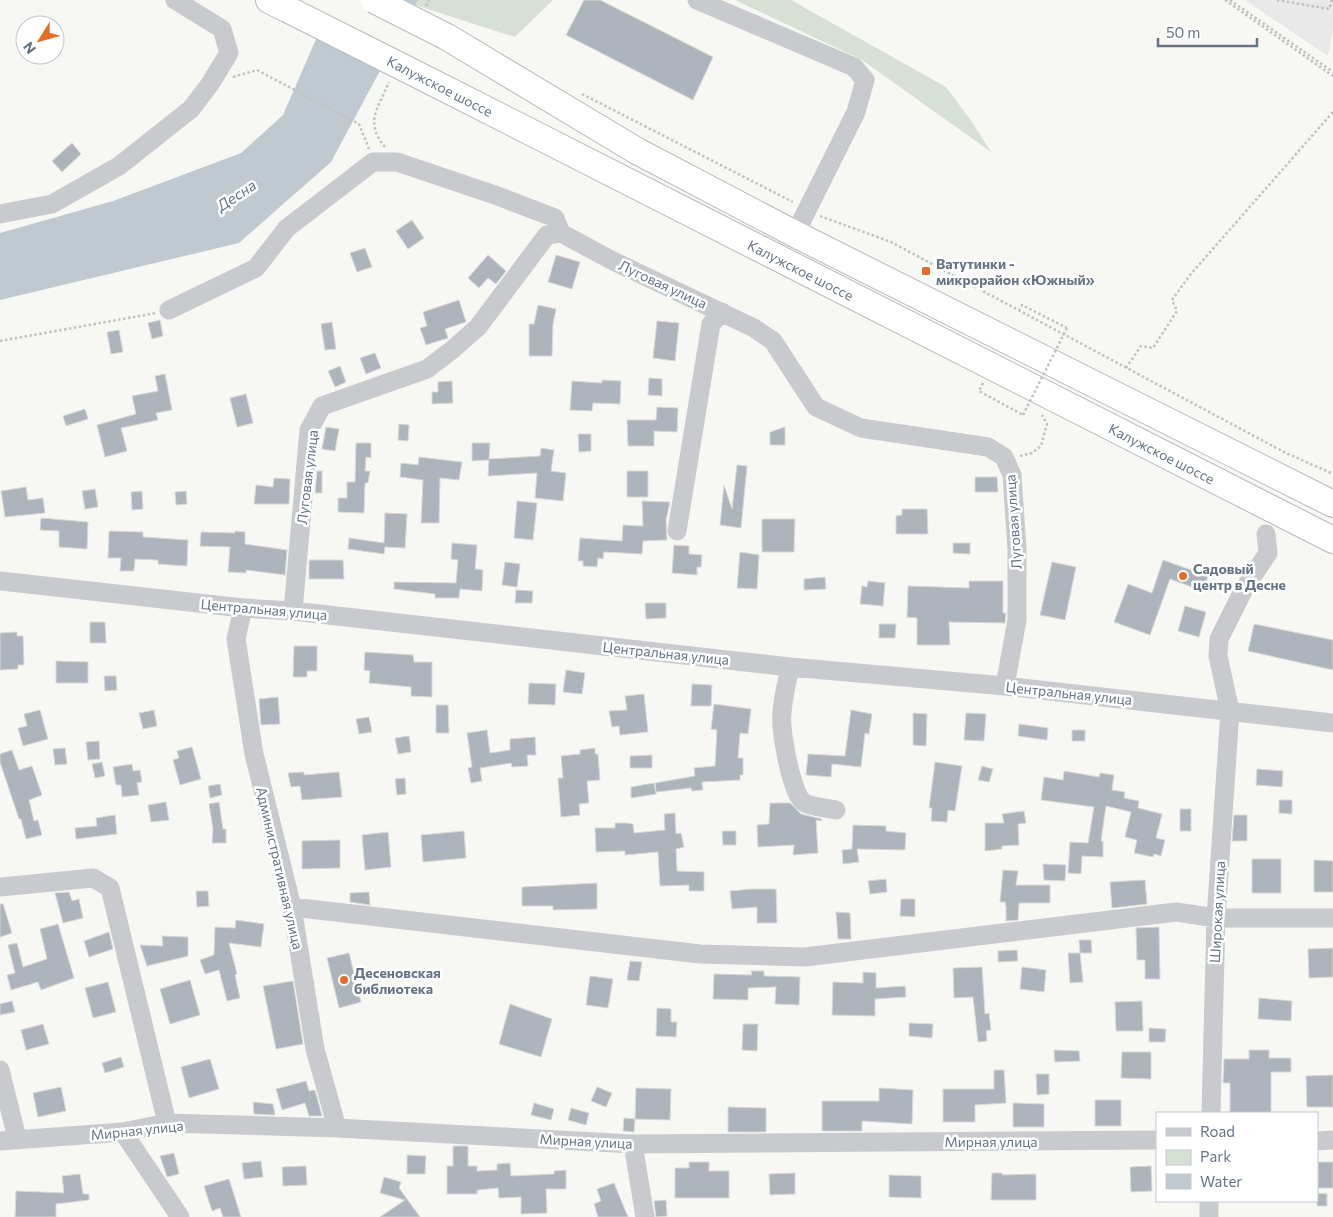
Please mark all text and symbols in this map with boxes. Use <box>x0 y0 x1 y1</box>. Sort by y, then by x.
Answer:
north arrow <box>15 15 65 65</box>
scale bar <box>1158 15 1257 47</box>
text: 50 m <box>1166 23 1200 41</box>
text: N <box>19 39 39 57</box>
street label: Калужское шоссе <box>384 52 496 120</box>
water label: Десна <box>211 175 259 216</box>
street label: Калужское шоссе <box>745 235 857 304</box>
place label: Ватутинки - микрорайон «Южный» <box>936 255 1095 288</box>
street label: Луговая улица <box>616 256 710 312</box>
marker: Ватутинки - микрорайон «Южный» <box>920 265 932 277</box>
street label: Калужское шоссе <box>1106 419 1218 487</box>
street label: Луговая улица <box>293 429 321 525</box>
street label: Луговая улица <box>1001 474 1025 570</box>
place label: Садовый центр в Десне <box>1193 560 1286 593</box>
marker: Садовый центр в Десне <box>1177 570 1189 582</box>
street label: Центральная улица <box>200 595 328 623</box>
street label: Центральная улица <box>602 638 730 668</box>
street label: Центральная улица <box>1005 678 1133 708</box>
street label: Административная улица <box>253 785 307 951</box>
street label: Широкая улица <box>1206 860 1228 964</box>
place label: Десеновская библиотека <box>354 964 441 997</box>
marker: Десеновская библиотека <box>338 974 350 986</box>
legend <box>1156 1112 1318 1202</box>
street label: Мирная улица <box>90 1117 184 1143</box>
text: Road <box>1200 1122 1235 1140</box>
street label: Мирная улица <box>539 1130 633 1152</box>
street label: Мирная улица <box>944 1133 1038 1150</box>
text: Park <box>1200 1147 1231 1165</box>
text: Water <box>1200 1172 1242 1190</box>

